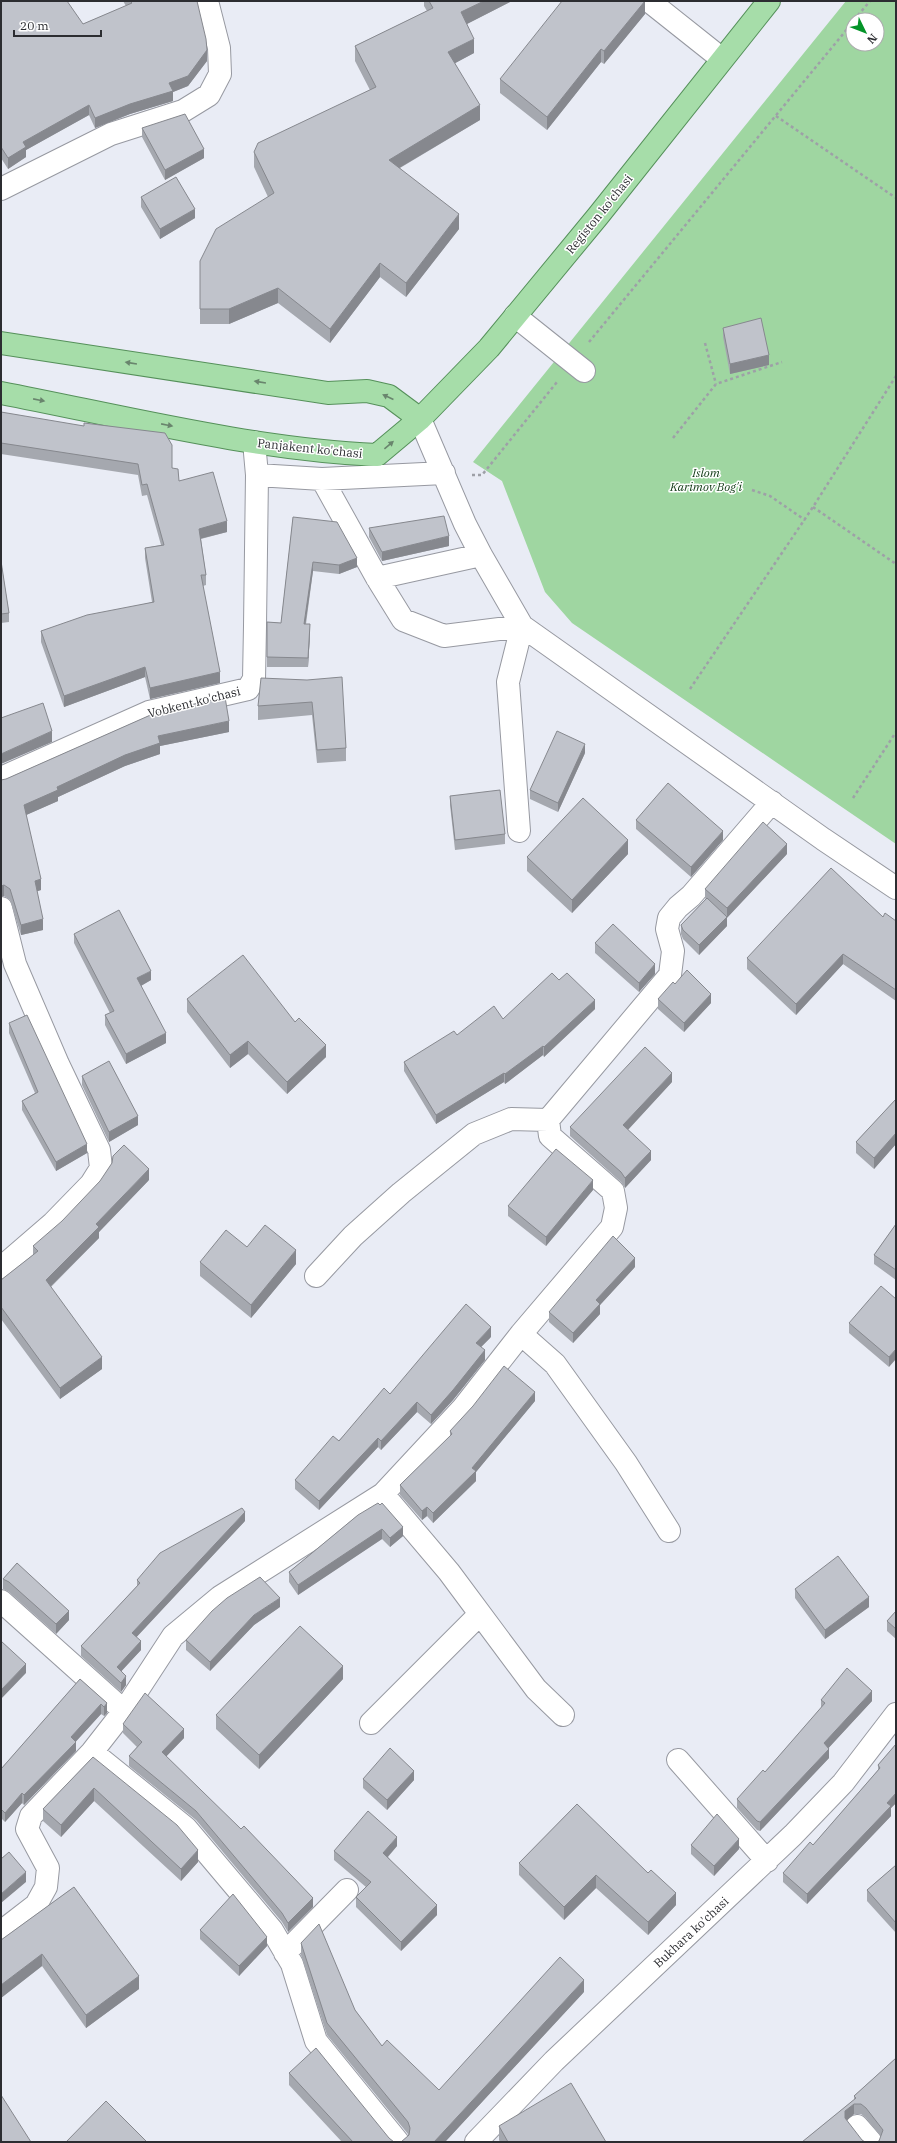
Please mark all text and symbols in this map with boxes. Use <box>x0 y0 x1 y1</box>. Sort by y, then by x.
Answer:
scale bar <box>14 12 101 38</box>
north arrow <box>845 12 885 52</box>
text: 20 m <box>20 18 49 33</box>
text: N <box>864 31 880 47</box>
street label: Registon ko'chasi <box>562 171 636 257</box>
one-way arrow <box>125 360 137 366</box>
one-way arrow <box>254 379 266 385</box>
one-way arrow <box>382 394 393 400</box>
one-way arrow <box>33 398 45 404</box>
one-way arrow <box>161 422 173 428</box>
street label: Panjakent ko'chasi <box>257 435 363 461</box>
one-way arrow <box>383 440 394 449</box>
park label: Islom Karimov Bog'i <box>669 465 742 494</box>
street label: Vobkent ko'chasi <box>146 683 242 721</box>
street label: Bukhara ko'chasi <box>650 1893 732 1971</box>

